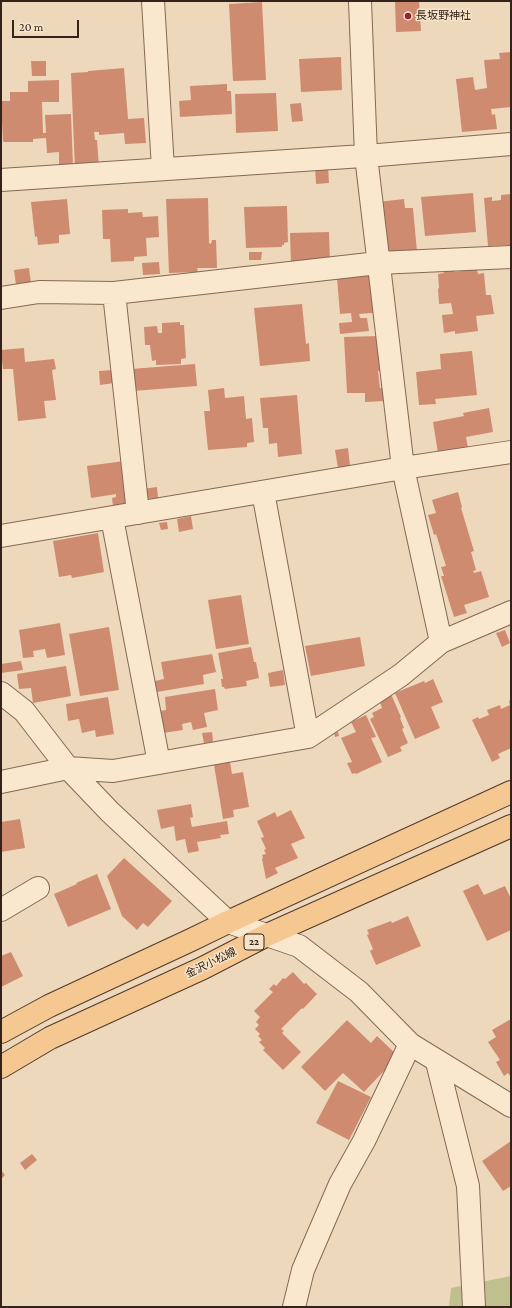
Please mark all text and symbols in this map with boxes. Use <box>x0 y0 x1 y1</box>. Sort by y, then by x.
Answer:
place label: 長坂野神社 <box>416 9 471 23</box>
marker: 長坂野神社 <box>403 11 413 21</box>
scale bar <box>14 12 81 38</box>
text: 20 m <box>19 20 43 34</box>
road number: 22 <box>244 934 264 950</box>
street label: 金沢小松線 <box>183 945 239 981</box>

